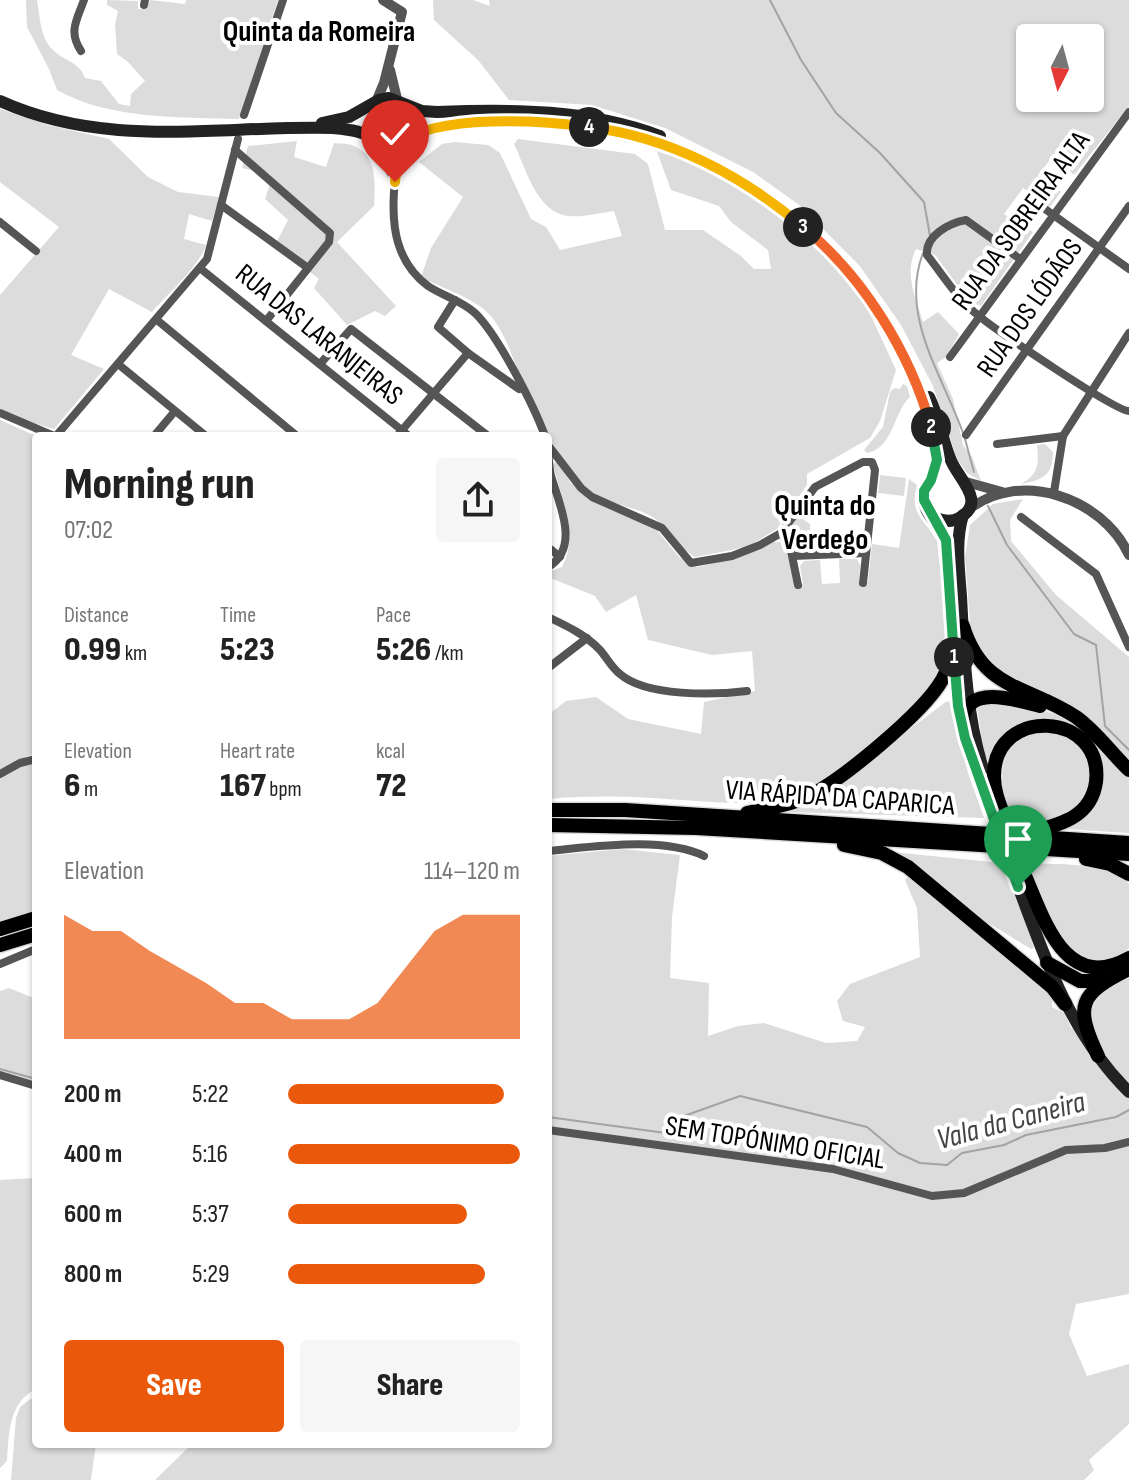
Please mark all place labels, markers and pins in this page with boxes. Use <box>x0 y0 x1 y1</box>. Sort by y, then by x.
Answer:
pin <box>361 100 429 182</box>
pin: 4 <box>569 107 609 147</box>
pin: 3 <box>783 207 823 247</box>
pin: 2 <box>911 407 951 447</box>
pin: 1 <box>934 637 974 677</box>
pin <box>984 805 1052 887</box>

